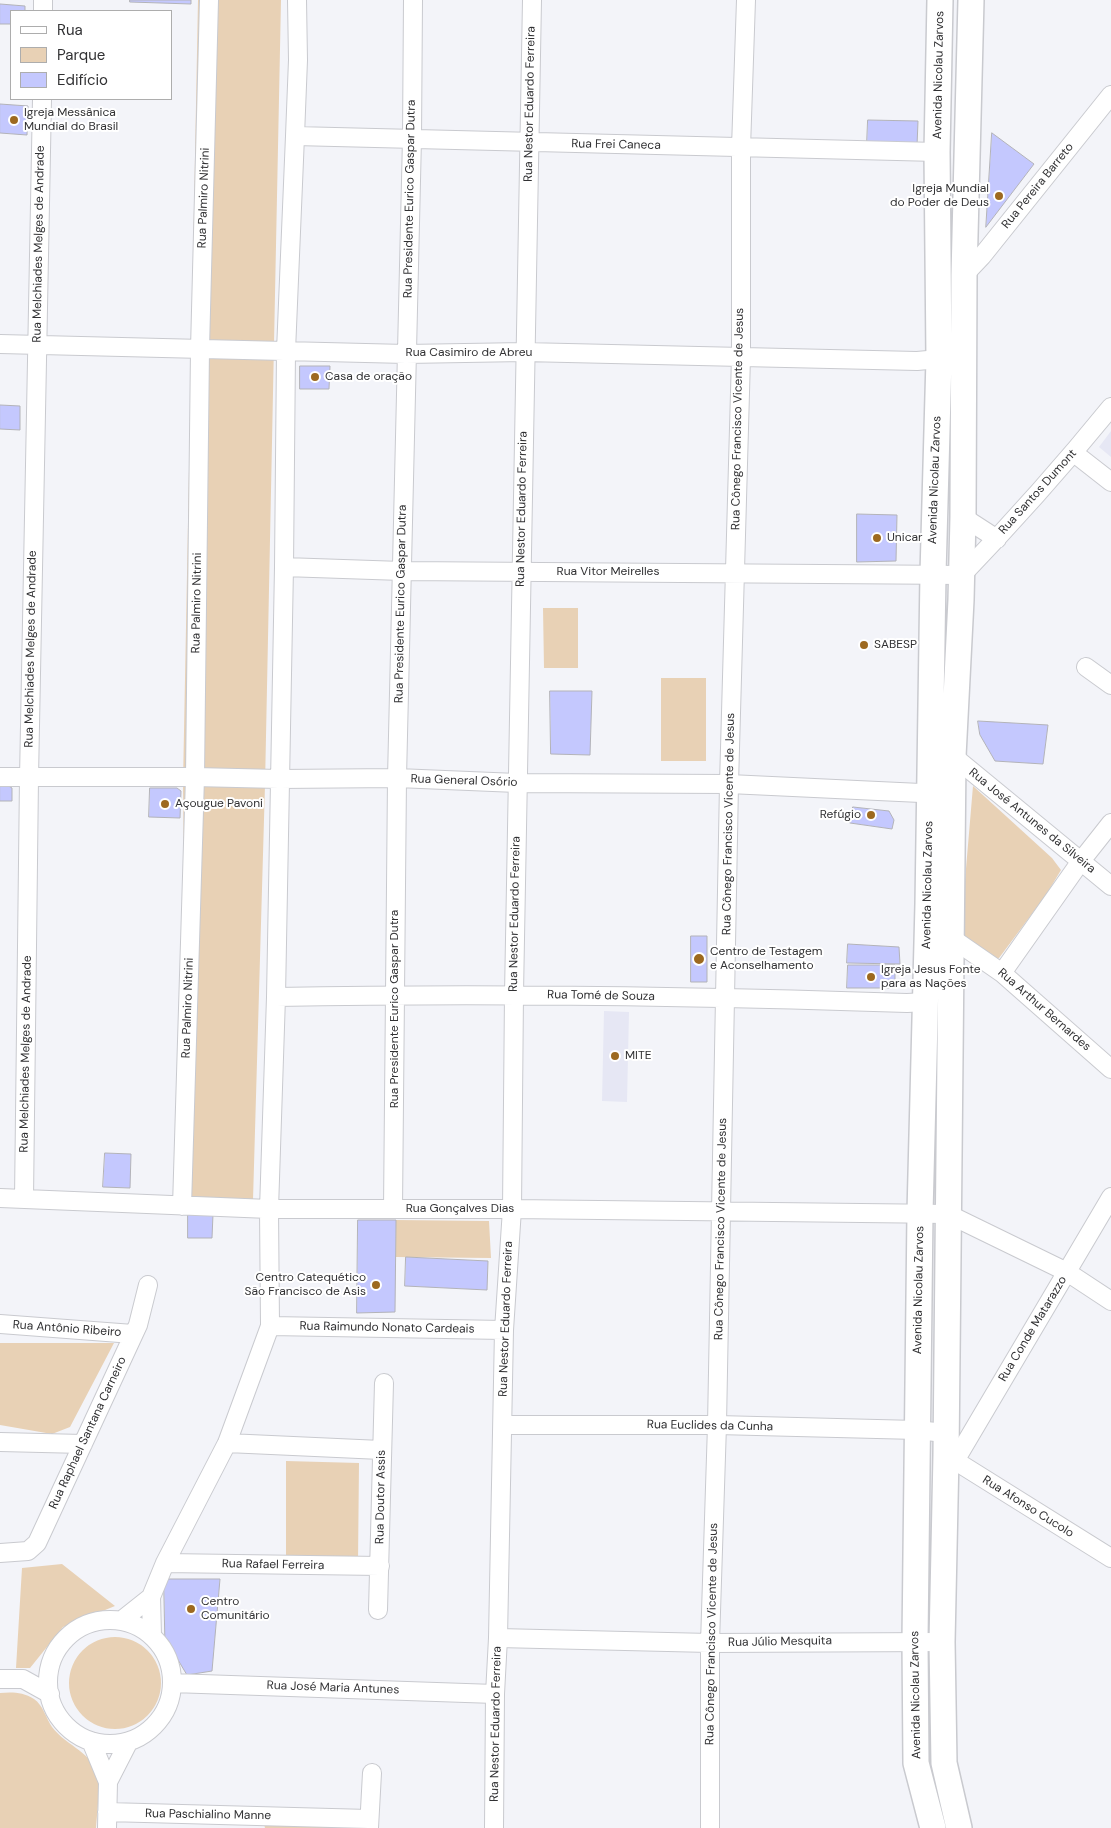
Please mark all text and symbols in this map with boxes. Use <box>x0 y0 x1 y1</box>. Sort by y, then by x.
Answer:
legend <box>10 10 172 100</box>
street label: Avenida Nicolau Zarvos <box>931 11 947 139</box>
text: Rua <box>57 20 83 40</box>
street label: Rua Nestor Eduardo Ferreira <box>521 26 539 182</box>
text: Parque <box>57 45 105 65</box>
text: Edifício <box>57 70 108 90</box>
street label: Rua Presidente Eurico Gaspar Dutra <box>401 100 419 298</box>
place label: Igreja Messânica Mundial do Brasil <box>24 106 118 134</box>
marker: Igreja Messânica Mundial do Brasil <box>8 114 20 126</box>
street label: Rua Frei Caneca <box>571 137 661 153</box>
street label: Rua Pereira Barreto <box>999 140 1077 232</box>
street label: Rua Melchiades Melges de Andrade <box>30 145 48 343</box>
street label: Rua Palmiro Nitrini <box>195 147 213 249</box>
place label: Igreja Mundial do Poder de Deus <box>890 182 989 210</box>
marker: Igreja Mundial do Poder de Deus <box>993 190 1005 202</box>
street label: Rua Cônego Francisco Vicente de Jesus <box>729 308 747 530</box>
street label: Rua Casimiro de Abreu <box>406 346 532 360</box>
place label: Casa de oração <box>325 370 412 384</box>
marker: Casa de oração <box>309 371 321 383</box>
street label: Avenida Nicolau Zarvos <box>926 416 944 544</box>
street label: Rua Nestor Eduardo Ferreira <box>513 431 531 587</box>
street label: Rua Santos Dumont <box>996 446 1080 538</box>
street label: Rua Presidente Eurico Gaspar Dutra <box>392 505 410 703</box>
place label: Unicar <box>887 531 922 545</box>
marker: Unicar <box>871 532 883 544</box>
street label: Rua Melchiades Melges de Andrade <box>22 550 40 748</box>
street label: Rua Palmiro Nitrini <box>189 553 205 653</box>
street label: Rua Vitor Meirelles <box>557 565 659 579</box>
place label: SABESP <box>874 638 917 652</box>
marker: SABESP <box>858 639 870 651</box>
street label: Rua Cônego Francisco Vicente de Jesus <box>720 713 738 935</box>
street label: Rua José Antunes da Silveira <box>966 765 1098 877</box>
street label: Rua General Osório <box>410 772 518 790</box>
place label: Açougue Pavoni <box>175 797 263 811</box>
marker: Açougue Pavoni <box>159 798 171 810</box>
place label: Refúgio <box>820 808 861 822</box>
marker: Refúgio <box>865 809 877 821</box>
street label: Avenida Nicolau Zarvos <box>920 821 936 949</box>
street label: Rua Nestor Eduardo Ferreira <box>506 836 524 992</box>
street label: Rua Presidente Eurico Gaspar Dutra <box>388 910 402 1108</box>
place label: Centro de Testagem e Aconselhamento <box>710 945 822 973</box>
marker: Centro de Testagem e Aconselhamento <box>692 952 706 966</box>
street label: Rua Melchiades Melges de Andrade <box>17 955 35 1153</box>
street label: Rua Palmiro Nitrini <box>179 957 197 1059</box>
place label: Igreja Jesus Fonte para as Nações <box>881 963 981 991</box>
street label: Rua Arthur Bernardes <box>994 966 1094 1054</box>
marker: Igreja Jesus Fonte para as Nações <box>865 971 877 983</box>
street label: Rua Tomé de Souza <box>547 988 655 1004</box>
place label: MITE <box>625 1049 651 1063</box>
marker: MITE <box>609 1050 621 1062</box>
street label: Rua Cônego Francisco Vicente de Jesus <box>712 1118 730 1340</box>
street label: Rua Gonçalves Dias <box>406 1202 514 1216</box>
street label: Avenida Nicolau Zarvos <box>911 1226 927 1354</box>
street label: Rua Nestor Eduardo Ferreira <box>496 1241 516 1397</box>
place label: Centro Catequético São Francisco de Asis <box>245 1271 366 1299</box>
street label: Rua Conde Matarazzo <box>996 1274 1070 1384</box>
marker: Centro Catequético São Francisco de Asis <box>370 1279 382 1291</box>
street label: Rua Antônio Ribeiro <box>12 1318 122 1340</box>
street label: Rua Raimundo Nonato Cardeais <box>299 1319 475 1337</box>
street label: Rua Raphael Santana Carneiro <box>46 1354 130 1512</box>
street label: Rua Euclides da Cunha <box>647 1418 773 1434</box>
street label: Rua Doutor Assis <box>373 1450 389 1544</box>
street label: Rua Afonso Cucolo <box>980 1473 1076 1541</box>
street label: Rua Cônego Francisco Vicente de Jesus <box>703 1523 721 1745</box>
street label: Rua Rafael Ferreira <box>222 1557 324 1573</box>
place label: Centro Comunitário <box>201 1595 270 1623</box>
marker: Centro Comunitário <box>185 1603 197 1615</box>
street label: Avenida Nicolau Zarvos <box>908 1631 924 1759</box>
street label: Rua Júlio Mesquita <box>728 1634 832 1650</box>
street label: Rua Nestor Eduardo Ferreira <box>487 1646 505 1802</box>
street label: Rua José Maria Antunes <box>266 1678 400 1698</box>
street label: Rua Paschialino Manne <box>145 1807 271 1823</box>

